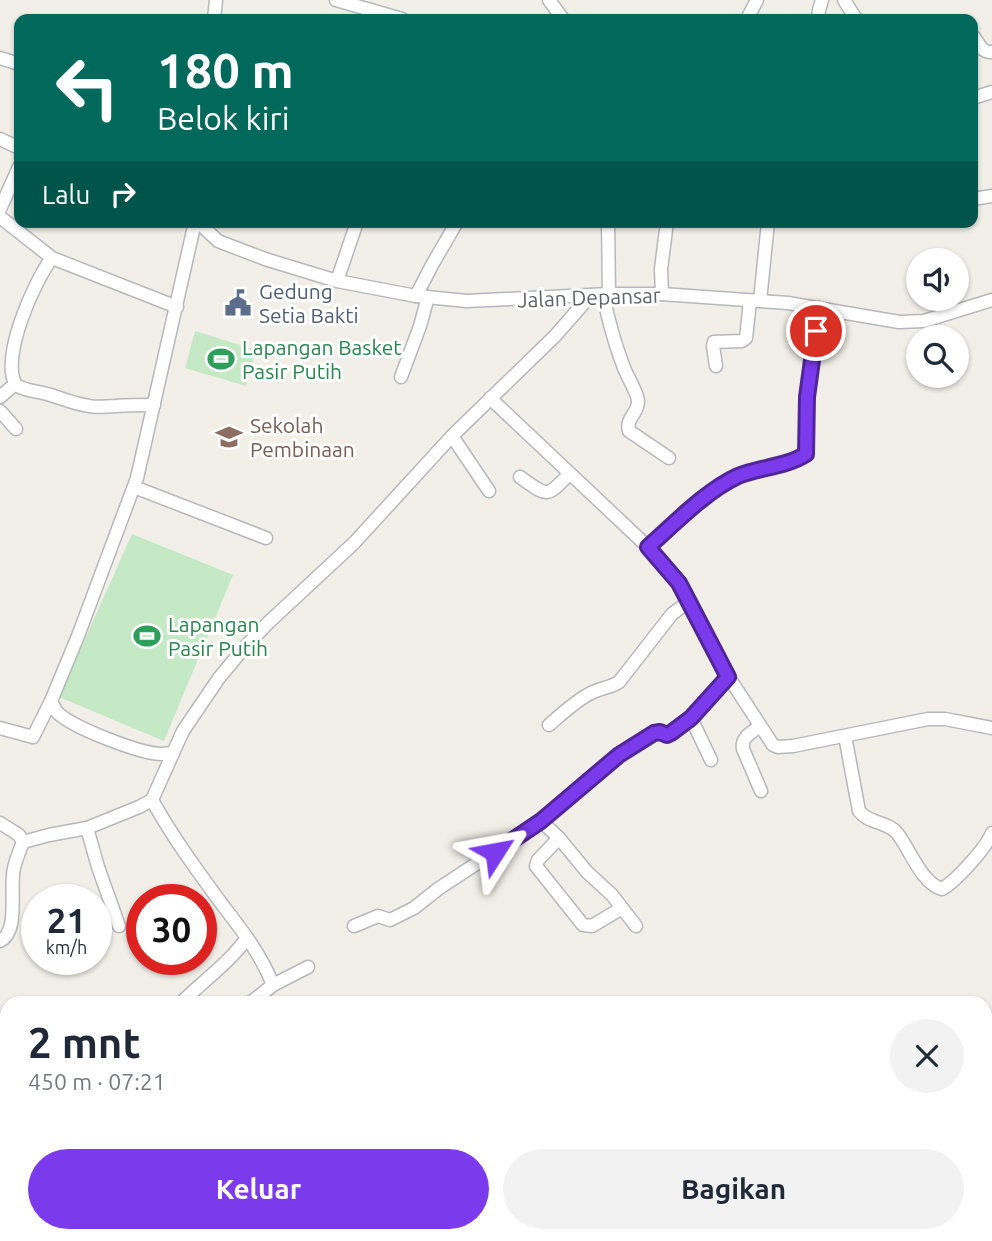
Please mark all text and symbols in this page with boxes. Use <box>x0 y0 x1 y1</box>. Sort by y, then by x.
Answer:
icon: left <box>42 42 133 133</box>
text: 180 m <box>157 42 294 97</box>
text: Belok kiri <box>157 100 289 136</box>
icon: right <box>104 175 142 213</box>
text: Lalu <box>42 180 90 209</box>
map controls <box>906 248 969 388</box>
button: sound <box>906 248 969 311</box>
place label: Gedung Setia Bakti <box>259 279 359 327</box>
street label: Jalan Depansar <box>517 282 661 311</box>
public building icon: Gedung Setia Bakti <box>223 288 253 318</box>
pin <box>786 301 846 361</box>
icon: arrive <box>797 312 835 350</box>
button: search <box>906 325 969 388</box>
place label: Lapangan Basket Pasir Putih <box>242 335 402 383</box>
sports icon: Lapangan Basket Pasir Putih <box>206 344 236 374</box>
place label: Sekolah Pembinaan <box>250 413 355 461</box>
school or university icon: Sekolah Pembinaan <box>214 422 244 452</box>
place label: Lapangan Pasir Putih <box>168 612 268 660</box>
sports icon: Lapangan Pasir Putih <box>132 621 162 651</box>
position arrow <box>458 815 532 889</box>
speed limit sign: 30 <box>126 884 217 975</box>
text: 21 <box>47 900 86 940</box>
text: km/h <box>46 937 87 957</box>
text: 2 mnt <box>28 1019 141 1066</box>
button: close <box>890 1019 964 1093</box>
text: 450 m · 07:21 <box>28 1069 166 1094</box>
button: Keluar <box>28 1149 489 1229</box>
button: Bagikan <box>503 1149 964 1229</box>

